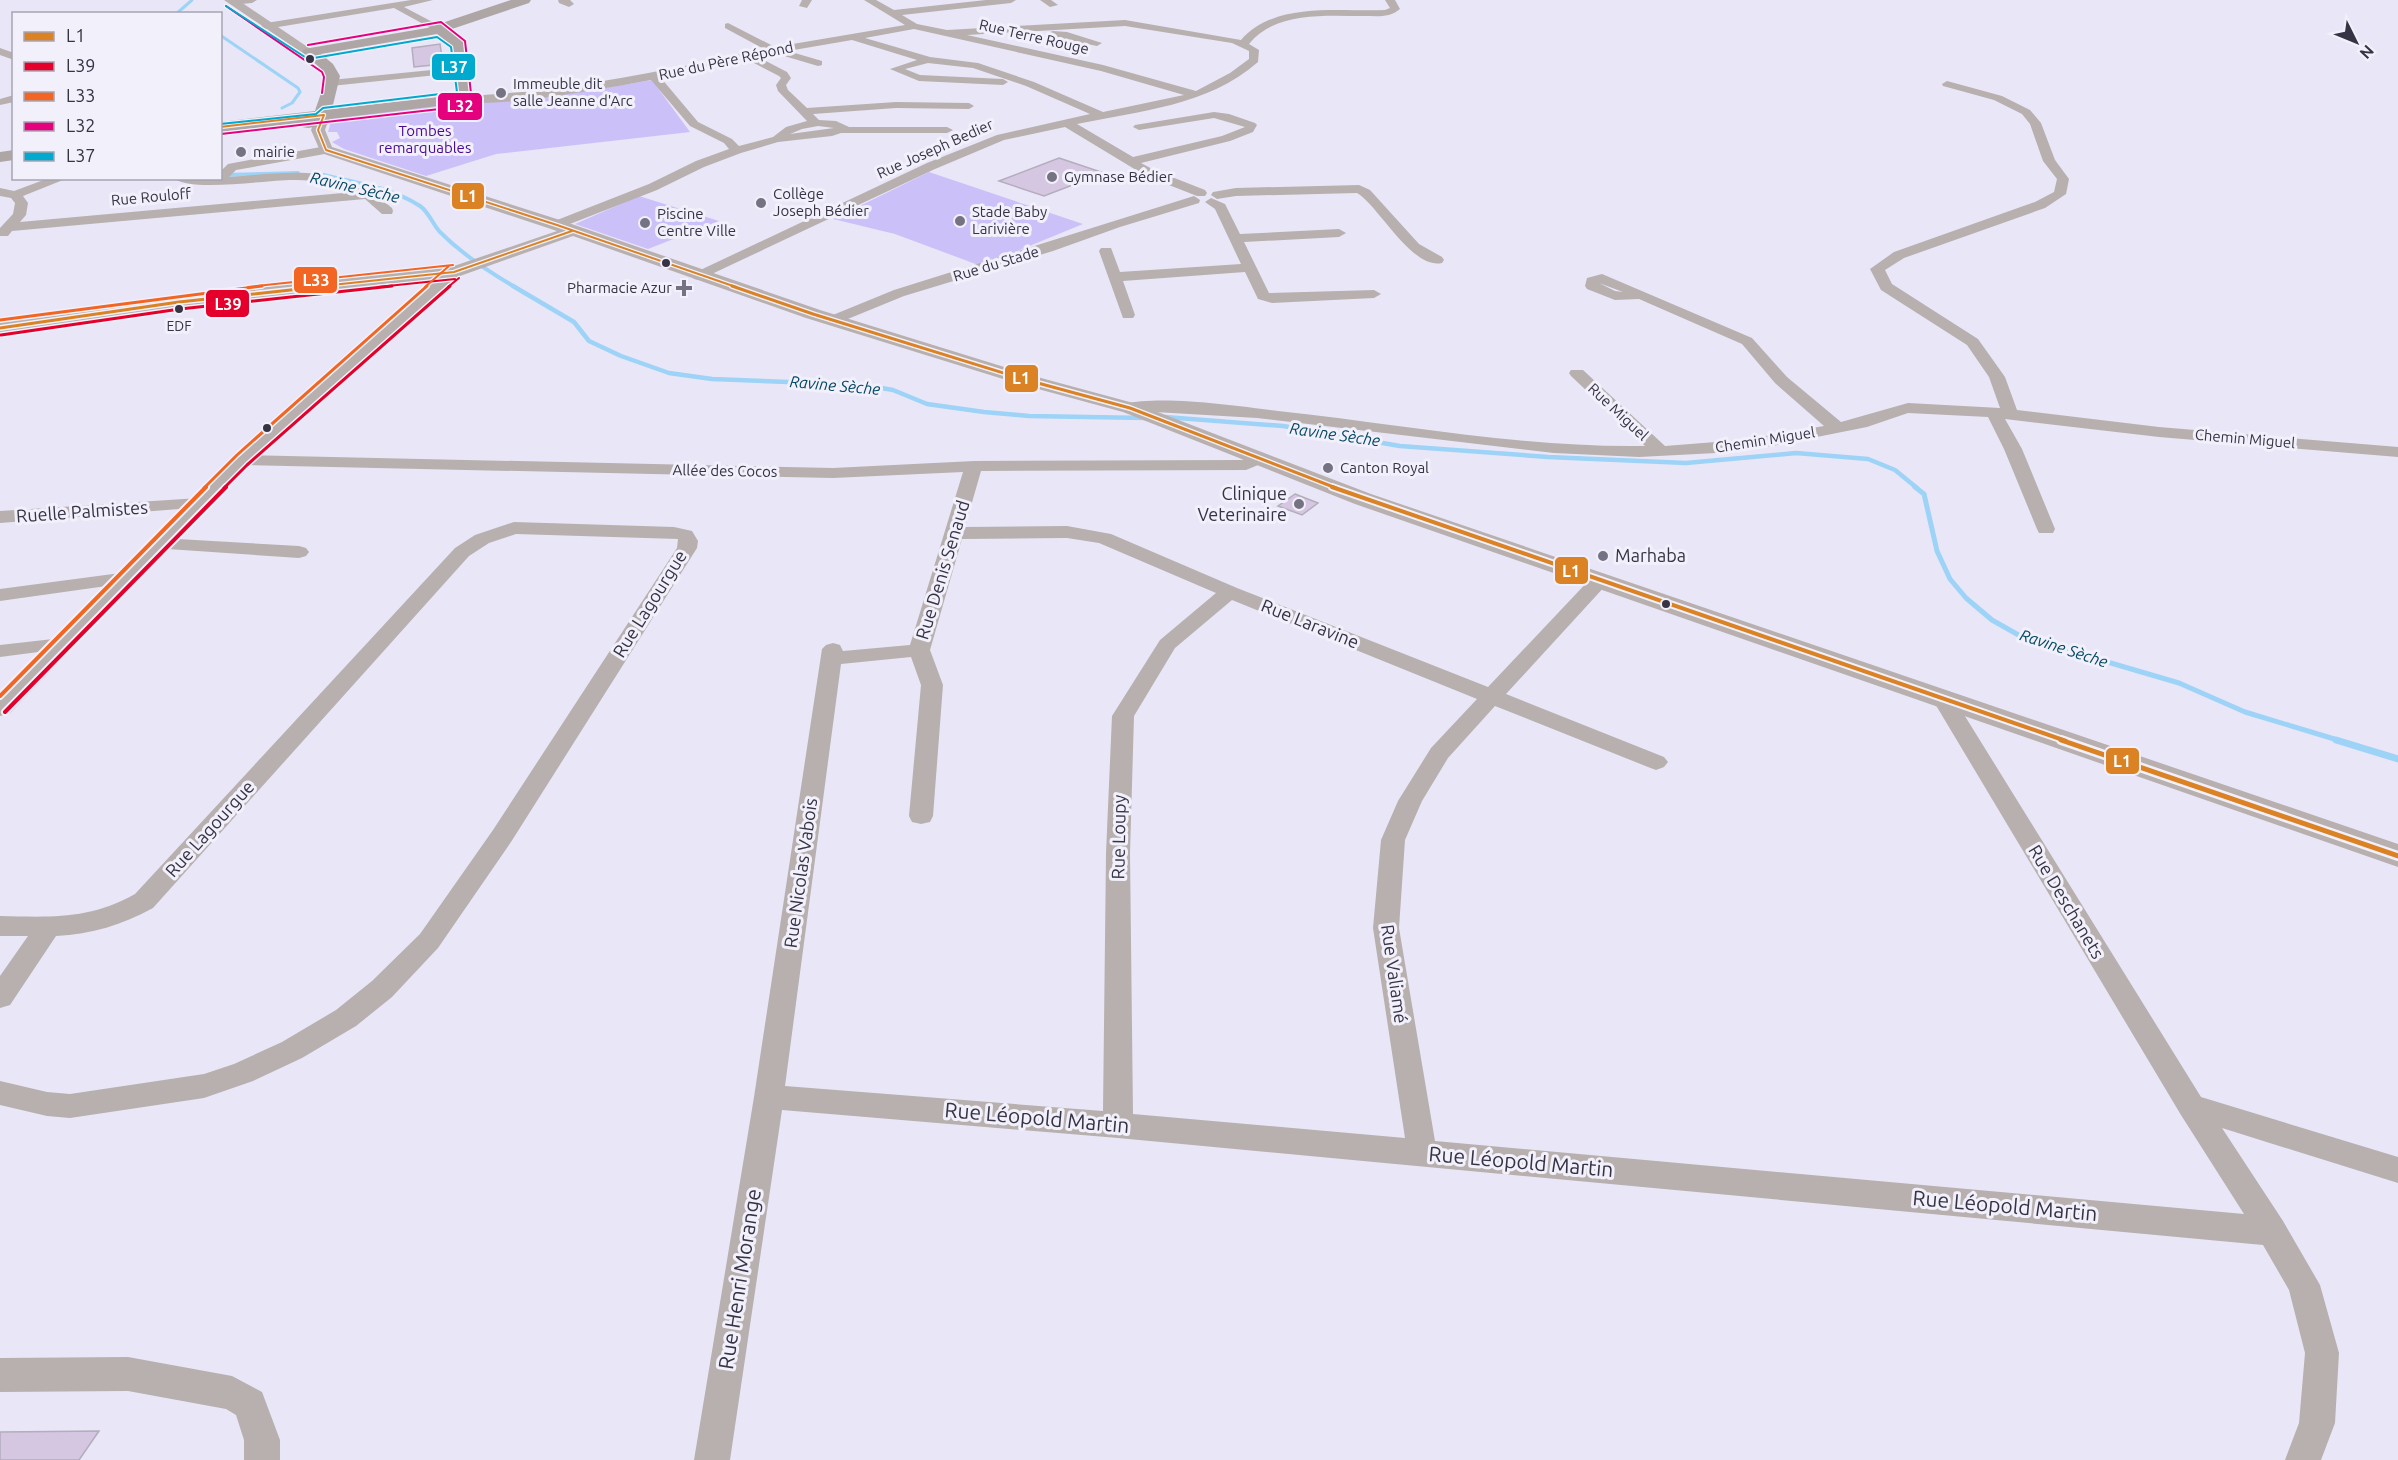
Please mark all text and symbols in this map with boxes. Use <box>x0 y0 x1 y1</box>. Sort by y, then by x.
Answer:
legend <box>12 12 222 180</box>
north arrow <box>2326 12 2386 72</box>
street label: Rue Terre Rouge <box>978 16 1091 57</box>
text: L1 <box>66 25 85 45</box>
street label: Rue du Père Répond <box>657 38 795 83</box>
text: N <box>2356 42 2378 63</box>
unlabelled marker <box>304 53 316 65</box>
line badge: L37 <box>431 53 476 81</box>
text: L39 <box>66 55 95 75</box>
text: L37 <box>441 58 467 76</box>
place label: Immeuble dit salle Jeanne d'Arc <box>513 75 633 109</box>
text: L33 <box>66 85 95 105</box>
marker: Immeuble dit salle Jeanne d'Arc <box>494 86 508 100</box>
line badge: L32 <box>437 92 483 121</box>
text: L32 <box>447 97 473 115</box>
text: L32 <box>66 115 95 135</box>
street label: Rue Joseph Bedier <box>874 115 996 182</box>
park label: Tombes remarquables <box>379 122 471 156</box>
place label: mairie <box>253 143 295 160</box>
text: L37 <box>66 145 95 165</box>
marker: mairie <box>234 145 248 159</box>
water label: Ravine Sèche <box>309 168 401 206</box>
place label: Gymnase Bédier <box>1064 168 1173 185</box>
marker: Gymnase Bédier <box>1045 170 1059 184</box>
line badge: L1 <box>451 182 485 210</box>
street label: Rue Rouloff <box>110 184 192 208</box>
place label: Collège Joseph Bédier <box>773 185 869 219</box>
text: L1 <box>459 187 477 205</box>
marker: Collège Joseph Bédier <box>754 196 768 210</box>
place label: Stade Baby Larivière <box>972 203 1047 237</box>
place label: Piscine Centre Ville <box>657 205 736 239</box>
marker: Stade Baby Larivière <box>953 214 967 228</box>
marker: Piscine Centre Ville <box>638 216 652 230</box>
street label: Rue du Stade <box>951 242 1041 285</box>
unlabelled marker <box>660 257 672 269</box>
line badge: L33 <box>293 266 338 294</box>
text: L33 <box>303 271 329 289</box>
place label: Pharmacie Azur <box>567 279 672 296</box>
marker: Pharmacie Azur <box>677 281 691 295</box>
line badge: L39 <box>205 289 250 318</box>
text: L39 <box>215 295 241 313</box>
marker: EDF <box>173 303 185 315</box>
place label: EDF <box>166 318 192 334</box>
line badge: L1 <box>1004 364 1039 393</box>
text: L1 <box>1012 369 1030 387</box>
water label: Ravine Sèche <box>789 372 881 398</box>
street label: Rue Miguel <box>1585 380 1652 444</box>
water label: Ravine Sèche <box>1289 419 1381 449</box>
unlabelled marker <box>261 422 273 434</box>
street label: Chemin Miguel <box>1714 423 1816 456</box>
street label: Chemin Miguel <box>2194 426 2296 451</box>
place label: Canton Royal <box>1340 459 1429 476</box>
street label: Allée des Cocos <box>672 461 778 480</box>
marker: Canton Royal <box>1321 461 1335 475</box>
place label: Clinique Veterinaire <box>1197 483 1287 524</box>
street label: Ruelle Palmistes <box>15 496 149 526</box>
marker: Clinique Veterinaire <box>1292 497 1306 511</box>
street label: Rue Denis Senaud <box>911 498 973 642</box>
place label: Marhaba <box>1615 545 1686 565</box>
street label: Rue Lagourgue <box>608 546 690 661</box>
marker: Marhaba <box>1596 549 1610 563</box>
line badge: L1 <box>1554 556 1589 585</box>
text: L1 <box>1562 562 1580 580</box>
street label: Rue Laravine <box>1259 594 1362 652</box>
unlabelled marker <box>1660 598 1672 610</box>
water label: Ravine Sèche <box>2018 625 2110 671</box>
line badge: L1 <box>2105 747 2140 775</box>
text: L1 <box>2113 752 2131 770</box>
street label: Rue Lagourgue <box>161 776 258 881</box>
street label: Rue Loupy <box>1107 794 1129 880</box>
street label: Rue Nicolas Vabois <box>780 796 820 949</box>
street label: Rue Deschanets <box>2025 841 2109 962</box>
street label: Rue Valiamé <box>1378 923 1412 1025</box>
street label: Rue Léopold Martin <box>944 1097 1131 1137</box>
street label: Rue Léopold Martin <box>1428 1141 1615 1181</box>
street label: Rue Léopold Martin <box>1912 1185 2099 1225</box>
street label: Rue Henri Morange <box>713 1187 765 1371</box>

